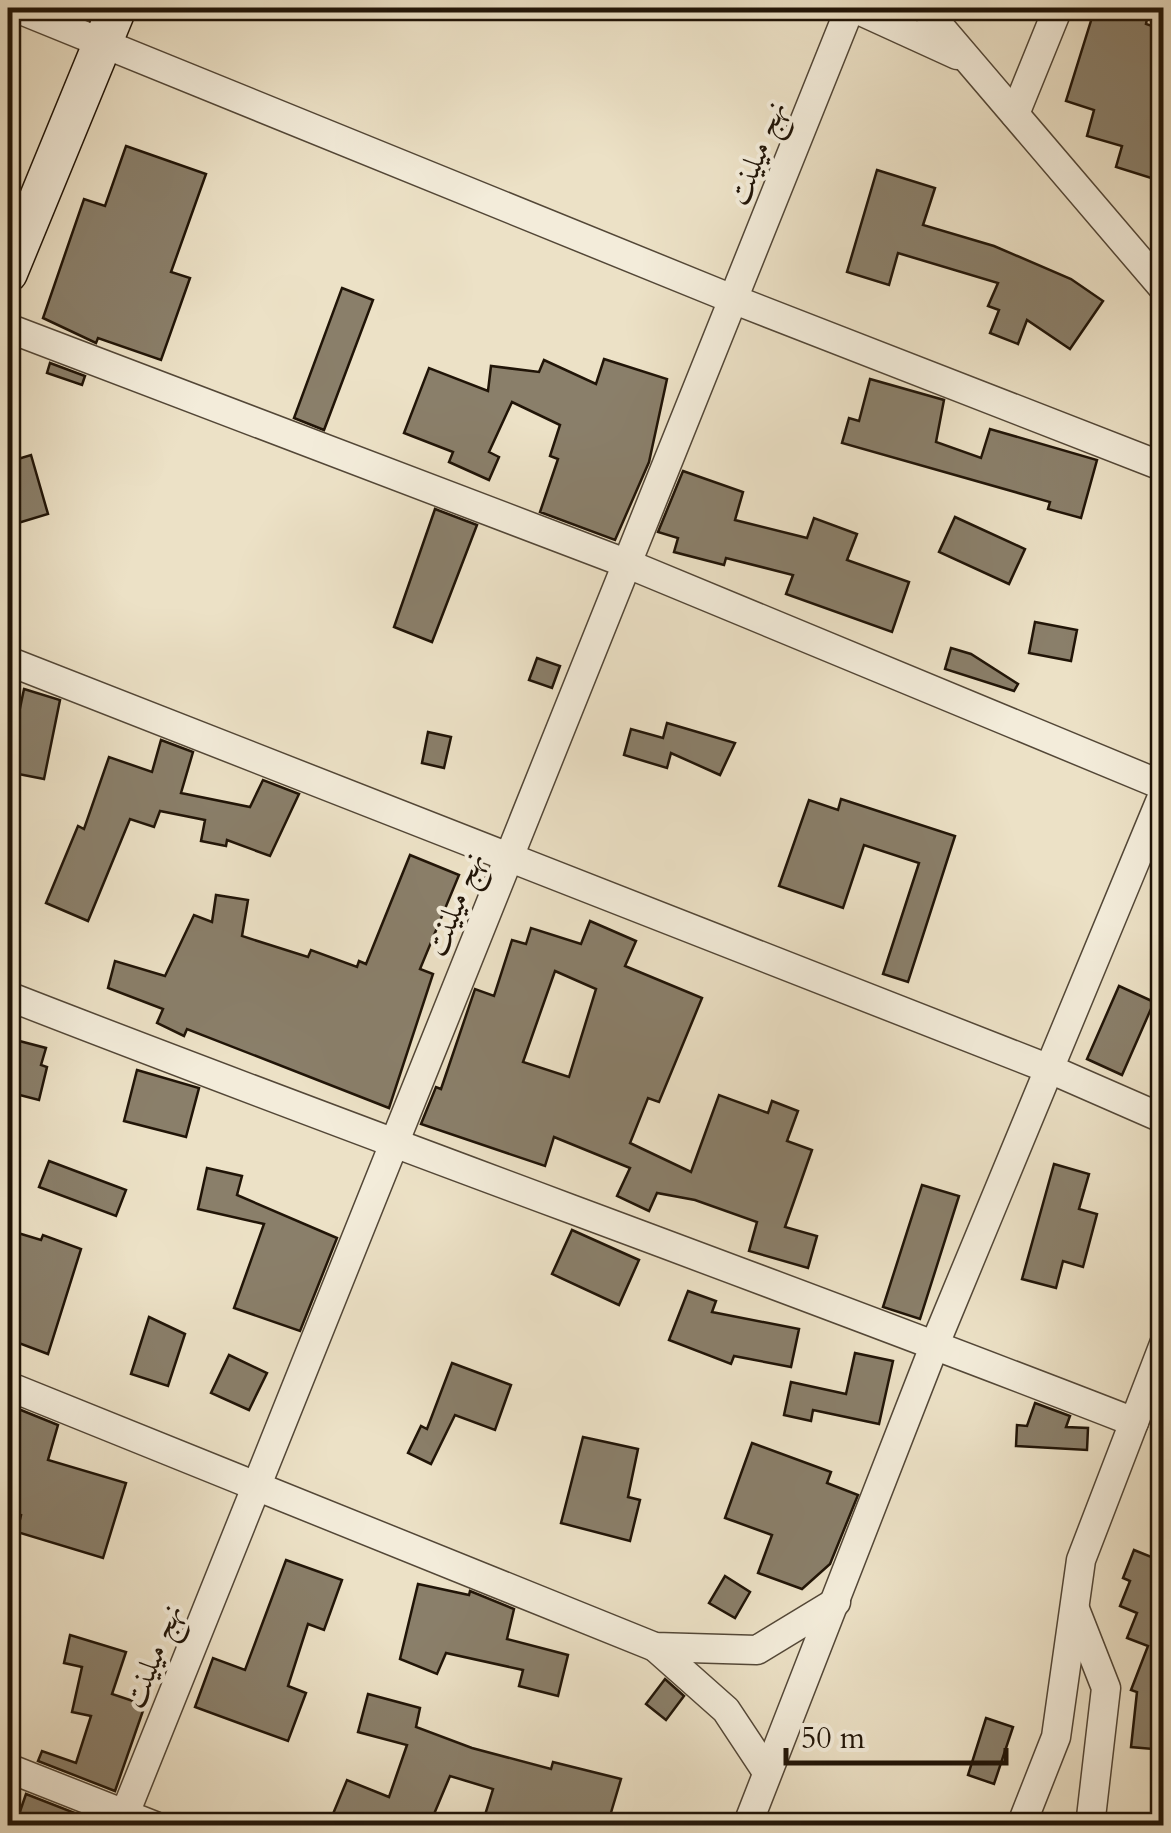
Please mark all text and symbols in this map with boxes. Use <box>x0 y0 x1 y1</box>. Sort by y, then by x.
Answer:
street label: نهج ميلينت <box>718 95 802 214</box>
street label: نهج ميلينت <box>416 846 500 965</box>
street label: نهج ميلينت <box>114 1598 198 1717</box>
scale bar <box>786 1703 1006 1765</box>
text: 50 m <box>801 1718 866 1759</box>

